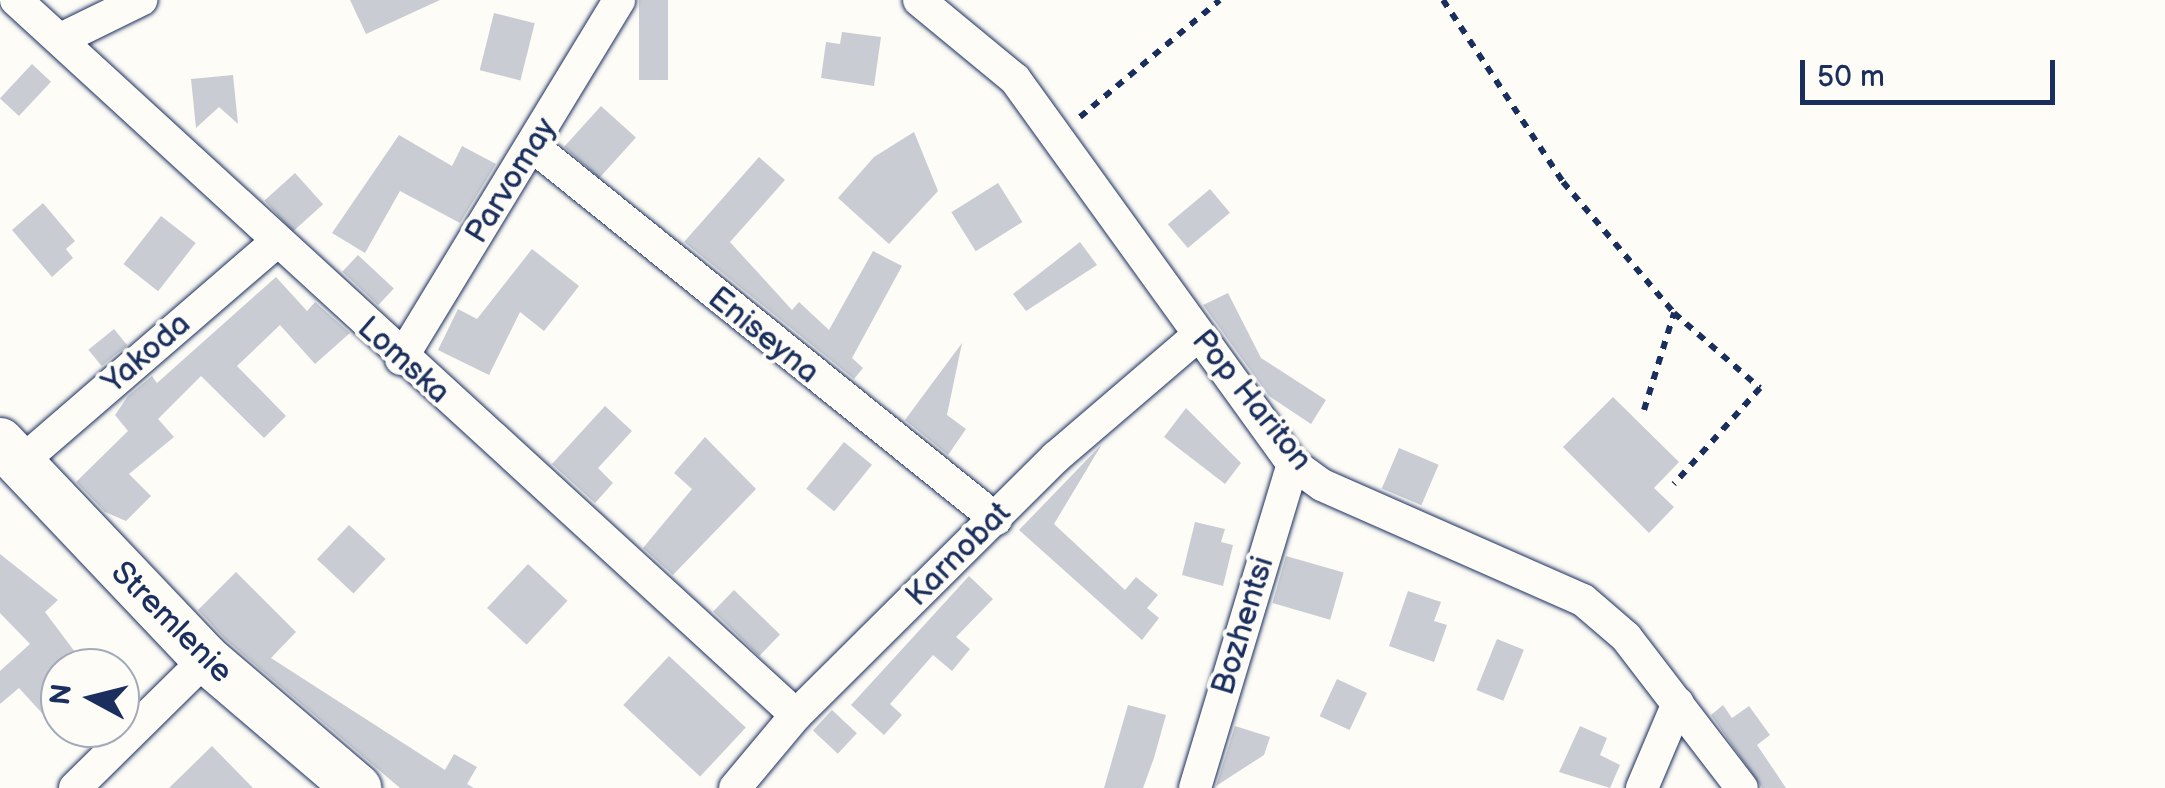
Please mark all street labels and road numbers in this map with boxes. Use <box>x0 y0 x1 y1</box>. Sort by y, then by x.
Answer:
street label: Parvomay <box>458 111 566 251</box>
street label: Eniseyna <box>700 280 826 392</box>
street label: Yakoda <box>95 305 199 403</box>
street label: Lomska <box>349 310 457 412</box>
street label: Pop Hariton <box>1183 323 1319 479</box>
street label: Karnobat <box>899 495 1019 615</box>
street label: Bozhentsi <box>1205 552 1283 700</box>
street label: Stremlenie <box>102 554 240 692</box>

